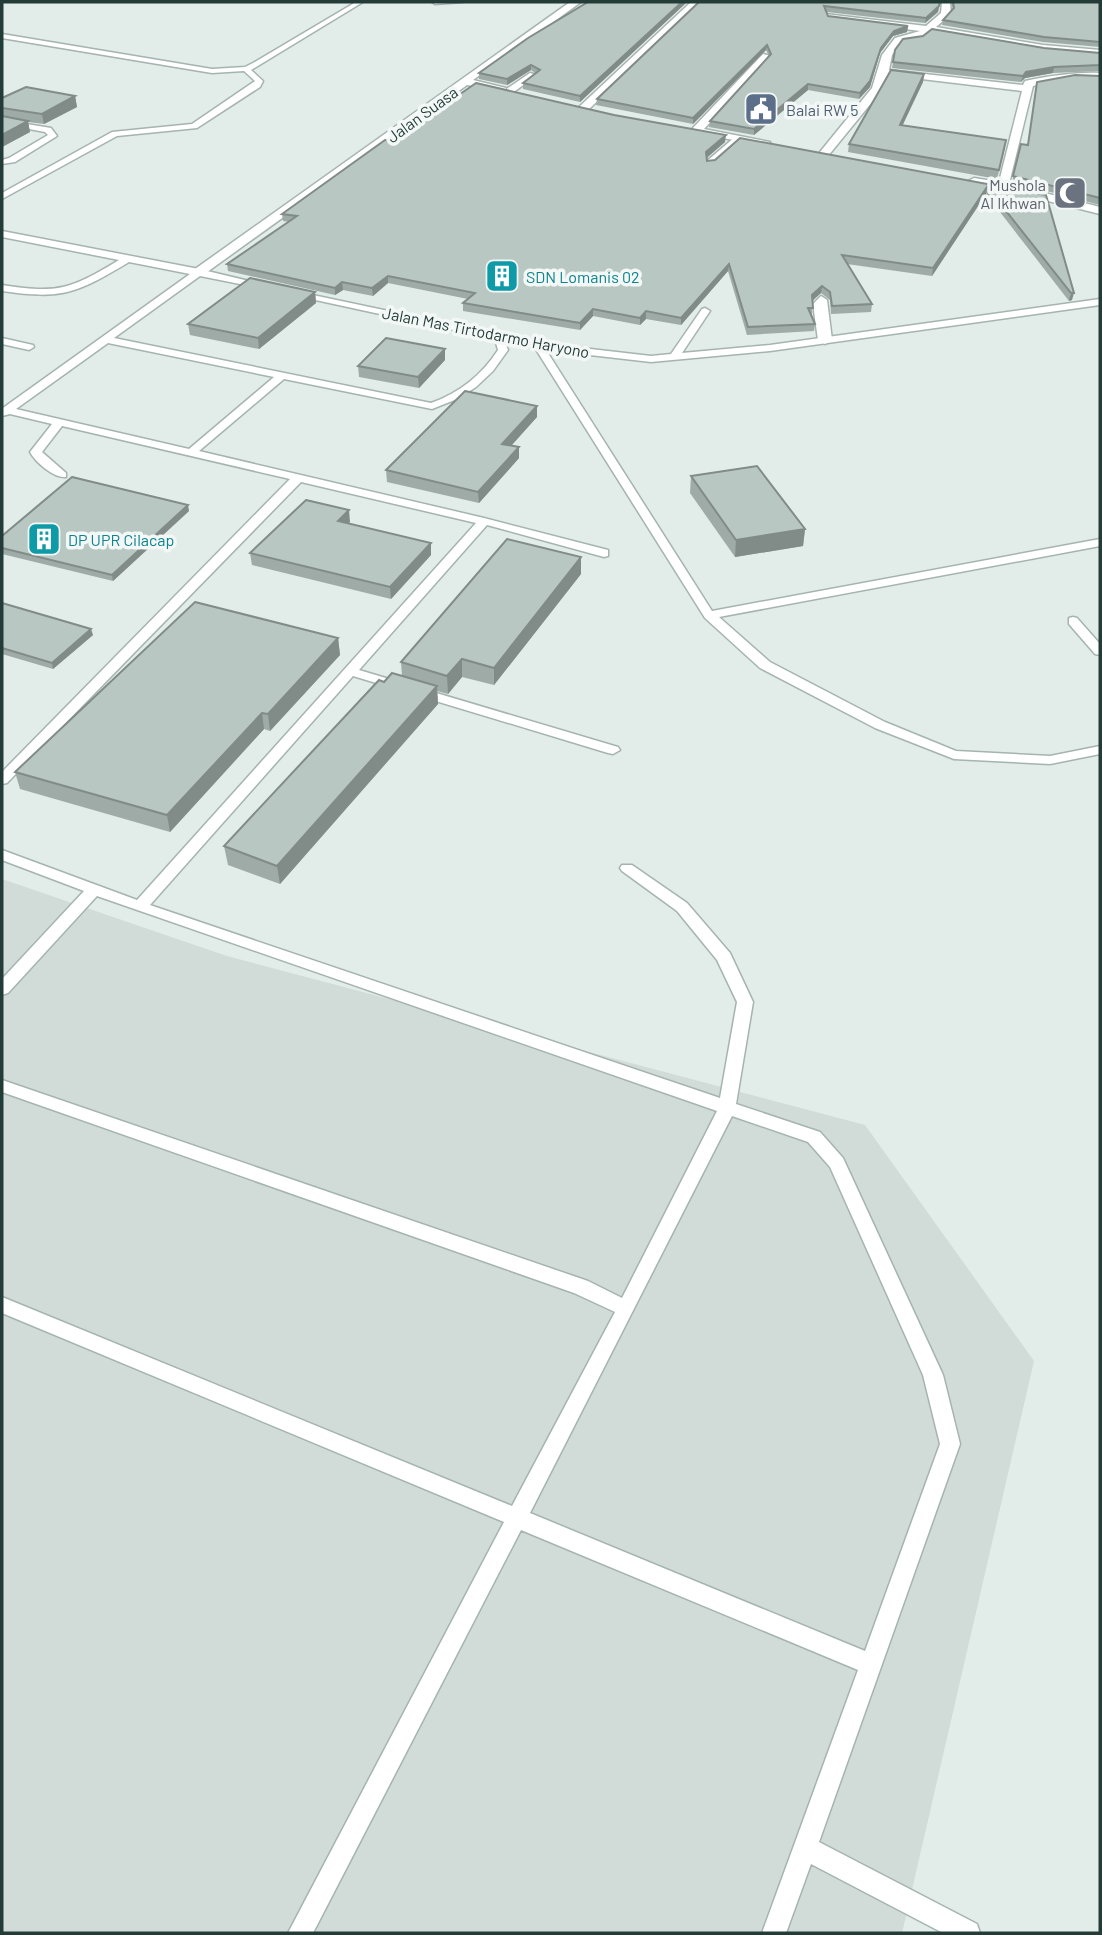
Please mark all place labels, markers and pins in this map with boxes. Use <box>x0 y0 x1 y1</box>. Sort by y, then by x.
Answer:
public building icon: Balai RW 5 <box>742 90 780 128</box>
place label: Balai RW 5 <box>786 100 858 119</box>
mosque icon: Mushola Al Ikhwan <box>1051 174 1089 212</box>
place label: Mushola Al Ikhwan <box>981 175 1046 212</box>
building icon: SDN Lomanis 02 <box>483 257 521 295</box>
place label: SDN Lomanis 02 <box>526 267 640 286</box>
building icon: DP UPR Cilacap <box>25 520 63 558</box>
place label: DP UPR Cilacap <box>68 530 174 549</box>

